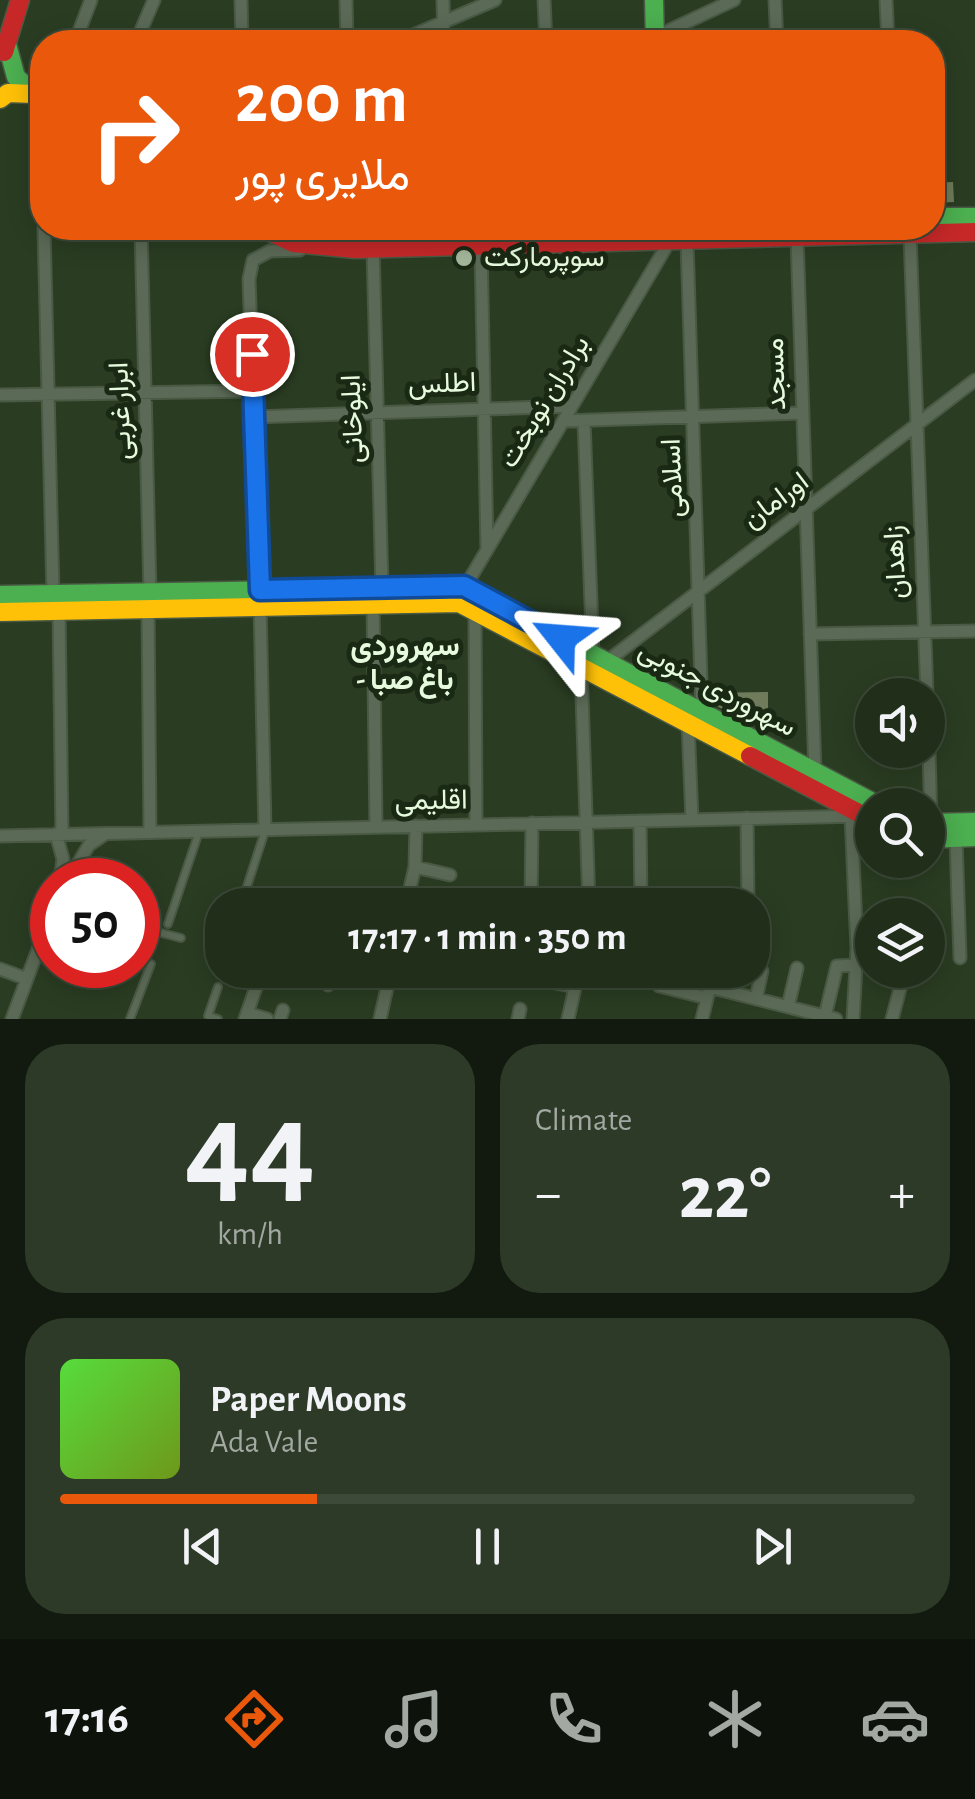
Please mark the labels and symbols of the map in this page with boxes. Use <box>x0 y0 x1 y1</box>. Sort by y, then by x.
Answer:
place label: سوپرمارکت <box>484 244 605 275</box>
marker: سوپرمارکت <box>453 247 475 269</box>
pin <box>210 312 295 397</box>
street label: برادران نوبخت <box>495 331 597 474</box>
street label: مسجد <box>761 337 792 411</box>
street label: ابرار غربی <box>105 361 139 461</box>
street label: اطلس <box>407 369 477 400</box>
street label: ایلوخانی <box>337 374 371 464</box>
street label: اسلامی <box>658 438 689 518</box>
street label: اورامان <box>738 467 815 536</box>
street label: زاهدان <box>880 524 914 600</box>
position arrow <box>509 586 613 690</box>
district label: سهروردی - باغ صبا <box>350 631 460 699</box>
street label: سهروردی جنوبی <box>633 636 800 744</box>
street label: اقلیمی <box>394 786 468 817</box>
speed limit sign: 50 <box>30 858 160 988</box>

